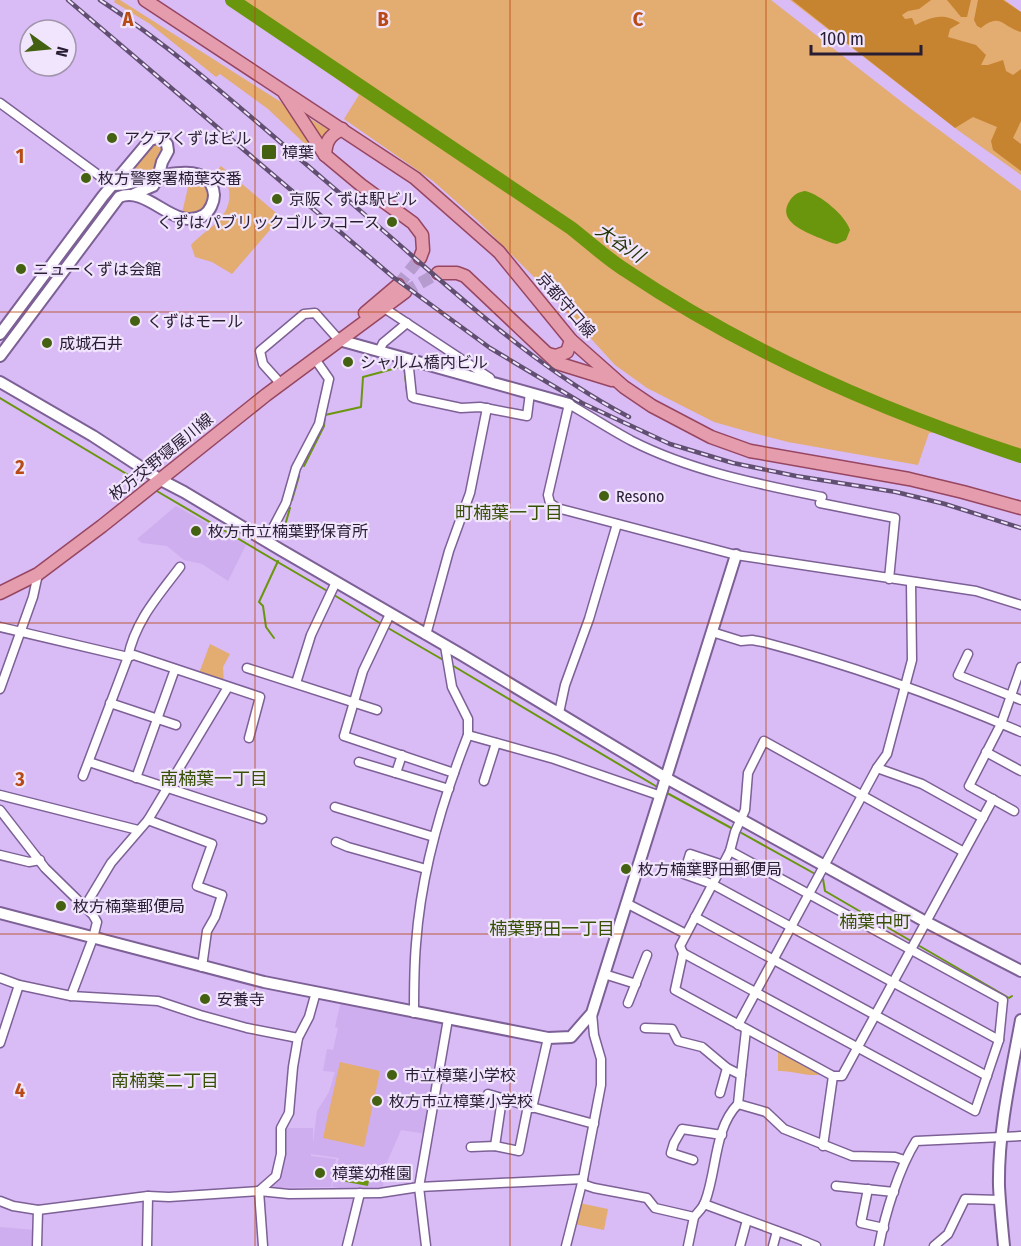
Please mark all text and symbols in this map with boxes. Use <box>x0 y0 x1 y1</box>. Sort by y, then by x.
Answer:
text: A <box>122 7 135 31</box>
text: B <box>377 7 389 31</box>
text: C <box>633 7 644 31</box>
north arrow <box>18 18 78 78</box>
scale bar <box>811 18 920 56</box>
text: 100 m <box>820 28 864 50</box>
text: N <box>52 45 72 59</box>
place label: アクアくずはビル <box>124 129 251 148</box>
marker: アクアくずはビル <box>105 131 119 145</box>
marker: 樟葉 <box>260 143 278 161</box>
place label: 樟葉 <box>282 143 314 162</box>
text: 1 <box>16 144 24 168</box>
place label: 枚方警察署楠葉交番 <box>98 169 242 188</box>
marker: 枚方警察署楠葉交番 <box>79 171 93 185</box>
place label: 京阪くずは駅ビル <box>289 190 417 209</box>
marker: 京阪くずは駅ビル <box>270 192 284 206</box>
place label: くずはパブリックゴルフコース <box>157 213 380 232</box>
marker: くずはパブリックゴルフコース <box>385 215 399 229</box>
water label: 大谷川 <box>591 219 650 268</box>
place label: ニューくずは会館 <box>33 260 161 279</box>
marker: ニューくずは会館 <box>14 262 28 276</box>
street label: 京都守口線 <box>533 269 599 341</box>
place label: くずはモール <box>147 312 243 331</box>
marker: くずはモール <box>128 314 142 328</box>
place label: 成城石井 <box>59 334 123 353</box>
marker: 成城石井 <box>40 336 54 350</box>
place label: シャルム橋内ビル <box>360 353 488 372</box>
marker: シャルム橋内ビル <box>341 355 355 369</box>
street label: 枚方交野寝屋川線 <box>105 409 217 505</box>
text: 2 <box>14 455 25 479</box>
place label: Resono <box>616 487 664 506</box>
marker: Resono <box>597 489 611 503</box>
district label: 町楠葉一丁目 <box>455 502 563 524</box>
place label: 枚方市立楠葉野保育所 <box>208 522 368 541</box>
marker: 枚方市立楠葉野保育所 <box>189 524 203 538</box>
text: 3 <box>14 767 25 791</box>
district label: 南楠葉一丁目 <box>160 768 268 790</box>
place label: 枚方楠葉野田郵便局 <box>638 860 782 879</box>
marker: 枚方楠葉野田郵便局 <box>619 862 633 876</box>
place label: 枚方楠葉郵便局 <box>73 897 185 916</box>
marker: 枚方楠葉郵便局 <box>54 899 68 913</box>
district label: 楠葉中町 <box>839 911 911 933</box>
district label: 楠葉野田一丁目 <box>489 918 615 940</box>
place label: 安養寺 <box>217 990 265 1009</box>
marker: 安養寺 <box>198 992 212 1006</box>
place label: 市立樟葉小学校 <box>404 1066 516 1085</box>
marker: 市立樟葉小学校 <box>385 1068 399 1082</box>
district label: 南楠葉二丁目 <box>111 1070 219 1092</box>
text: 4 <box>15 1078 25 1102</box>
place label: 枚方市立樟葉小学校 <box>389 1092 533 1111</box>
marker: 枚方市立樟葉小学校 <box>370 1094 384 1108</box>
place label: 樟葉幼稚園 <box>332 1164 412 1183</box>
marker: 樟葉幼稚園 <box>313 1166 327 1180</box>

